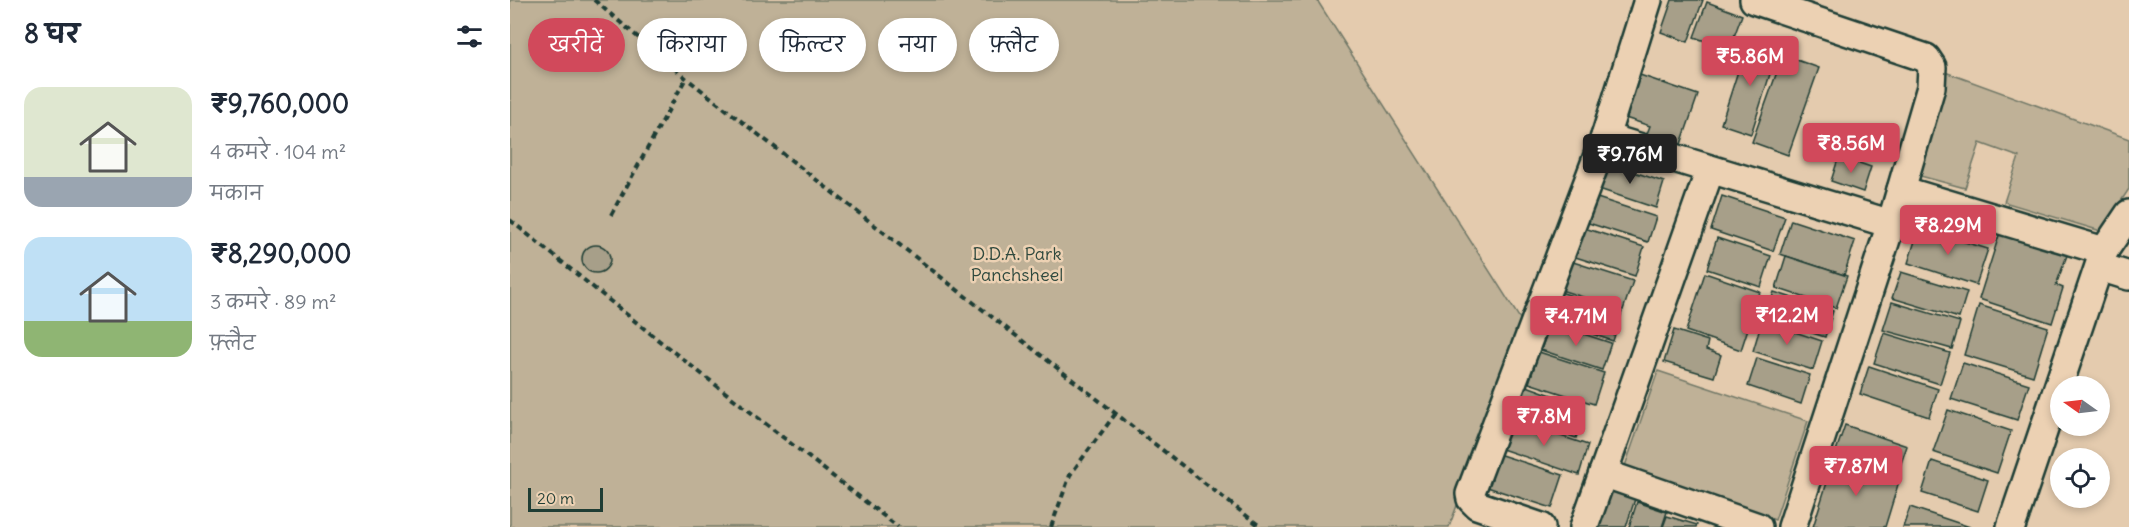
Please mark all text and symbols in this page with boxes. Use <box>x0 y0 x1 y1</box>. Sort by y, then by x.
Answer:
text: 8 घर <box>24 17 80 50</box>
chip: खरीदें <box>528 18 625 72</box>
chip: किराया <box>637 18 747 72</box>
chip: फ़िल्टर <box>759 18 866 72</box>
chip: नया <box>878 18 957 72</box>
chip: फ़्लैट <box>969 18 1059 72</box>
icon: filters <box>453 20 486 53</box>
pin: ₹5.86M <box>1701 36 1799 87</box>
text: ₹5.86M <box>1716 43 1784 68</box>
text: ₹9,760,000 <box>210 87 349 120</box>
icon: home <box>72 111 144 183</box>
pin: ₹8.56M <box>1802 123 1900 174</box>
text: ₹8.56M <box>1817 130 1885 155</box>
pin: ₹9.76M <box>1581 134 1679 185</box>
text: 4 कमरे · 104 m² <box>210 139 346 164</box>
text: ₹9.76M <box>1597 141 1663 166</box>
text: मकान <box>210 180 263 205</box>
pin: ₹8.29M <box>1899 205 1997 256</box>
text: ₹8.29M <box>1914 212 1982 237</box>
text: ₹8,290,000 <box>210 237 351 270</box>
park label: D.D.A. Park Panchsheel <box>971 242 1063 286</box>
icon: home <box>72 261 144 333</box>
text: 3 कमरे · 89 m² <box>210 289 337 314</box>
pin: ₹12.2M <box>1738 295 1836 346</box>
pin: ₹4.71M <box>1527 296 1625 347</box>
text: ₹12.2M <box>1755 302 1819 327</box>
text: ₹4.71M <box>1544 303 1608 328</box>
text: फ़्लैट <box>210 330 256 355</box>
north arrow <box>2050 376 2110 436</box>
map controls <box>2050 376 2110 508</box>
pin: ₹7.8M <box>1502 396 1586 447</box>
text: ₹7.8M <box>1516 403 1572 428</box>
pin: ₹7.87M <box>1807 446 1905 497</box>
button: locate <box>2050 448 2110 508</box>
text: ₹7.87M <box>1823 453 1889 478</box>
scale bar <box>528 485 603 512</box>
text: 20 m <box>537 488 574 508</box>

